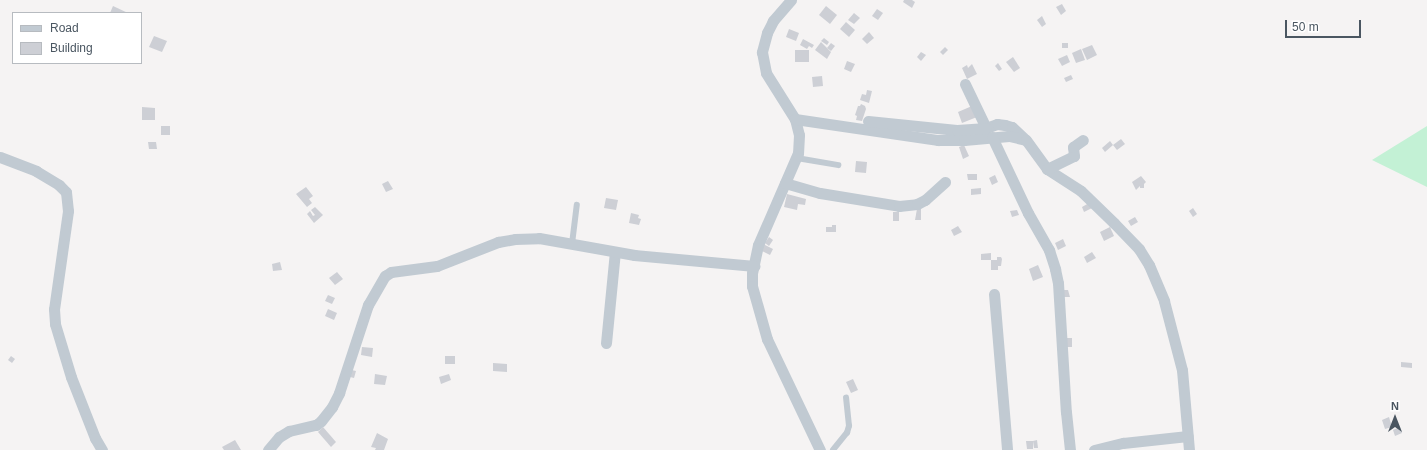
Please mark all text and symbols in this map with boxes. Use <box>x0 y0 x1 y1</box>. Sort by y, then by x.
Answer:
legend <box>12 12 142 64</box>
scale bar <box>1287 12 1363 38</box>
text: 50 m <box>1292 20 1319 34</box>
text: Road <box>50 21 79 35</box>
text: Building <box>50 41 93 55</box>
north arrow <box>1375 398 1415 438</box>
text: N <box>1391 400 1399 412</box>

